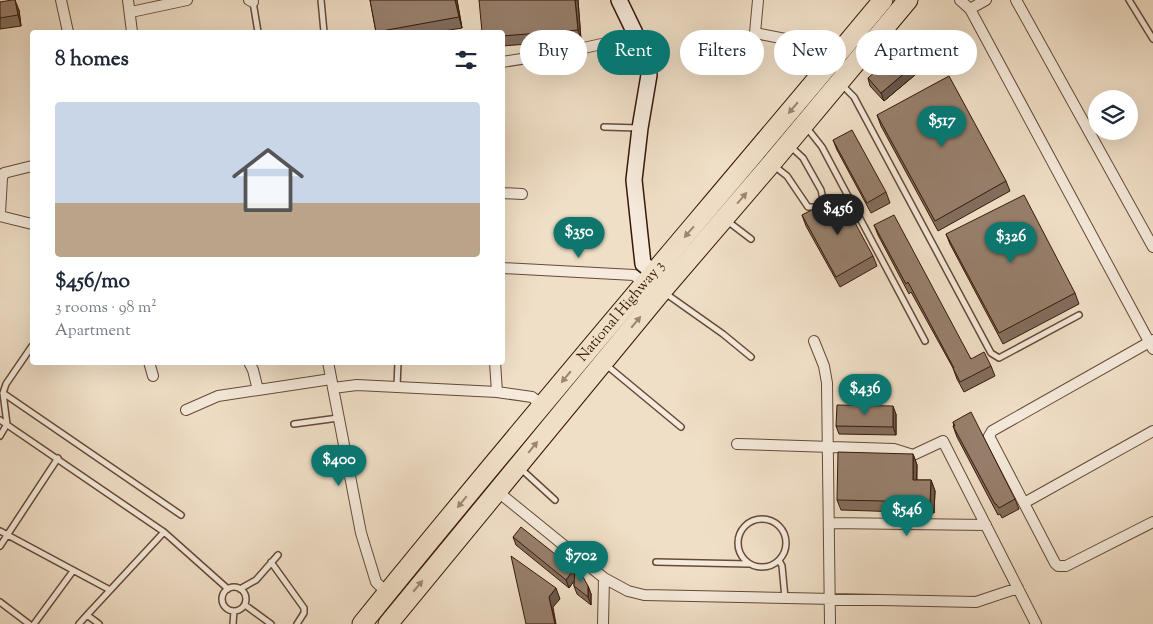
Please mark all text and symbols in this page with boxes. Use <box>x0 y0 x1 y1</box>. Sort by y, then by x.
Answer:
chip: Buy <box>520 30 587 75</box>
chip: Rent <box>597 30 670 75</box>
chip: Filters <box>680 30 764 75</box>
chip: New <box>774 30 846 75</box>
chip: Apartment <box>856 30 977 75</box>
text: 8 homes <box>55 45 129 75</box>
icon: filters <box>452 46 480 74</box>
map controls <box>1088 90 1138 140</box>
button: layers <box>1088 90 1138 140</box>
one-way arrow <box>788 101 799 114</box>
pin: $517 <box>912 106 972 148</box>
text: $517 <box>928 110 956 133</box>
icon: home <box>223 135 313 225</box>
one-way arrow <box>736 192 747 205</box>
pin: $456 <box>808 194 868 236</box>
text: $456 <box>823 198 853 221</box>
pin: $350 <box>549 216 609 259</box>
text: $350 <box>565 221 593 244</box>
pin: $326 <box>981 222 1041 264</box>
one-way arrow <box>683 225 694 238</box>
text: $326 <box>996 226 1026 249</box>
street label: National Highway 3 <box>572 256 670 366</box>
text: $456/mo <box>55 267 130 297</box>
text: 3 rooms · 98 m² <box>55 297 157 320</box>
one-way arrow <box>631 315 642 328</box>
text: Apartment <box>55 320 131 343</box>
one-way arrow <box>561 370 572 383</box>
pin: $436 <box>835 374 895 416</box>
text: $436 <box>850 378 880 401</box>
one-way arrow <box>528 441 539 454</box>
pin: $400 <box>309 444 369 487</box>
text: $400 <box>322 449 356 472</box>
pin: $546 <box>877 494 937 537</box>
one-way arrow <box>457 495 468 508</box>
text: $546 <box>892 499 922 522</box>
pin: $702 <box>551 540 611 583</box>
text: $702 <box>565 545 597 568</box>
one-way arrow <box>413 580 424 593</box>

